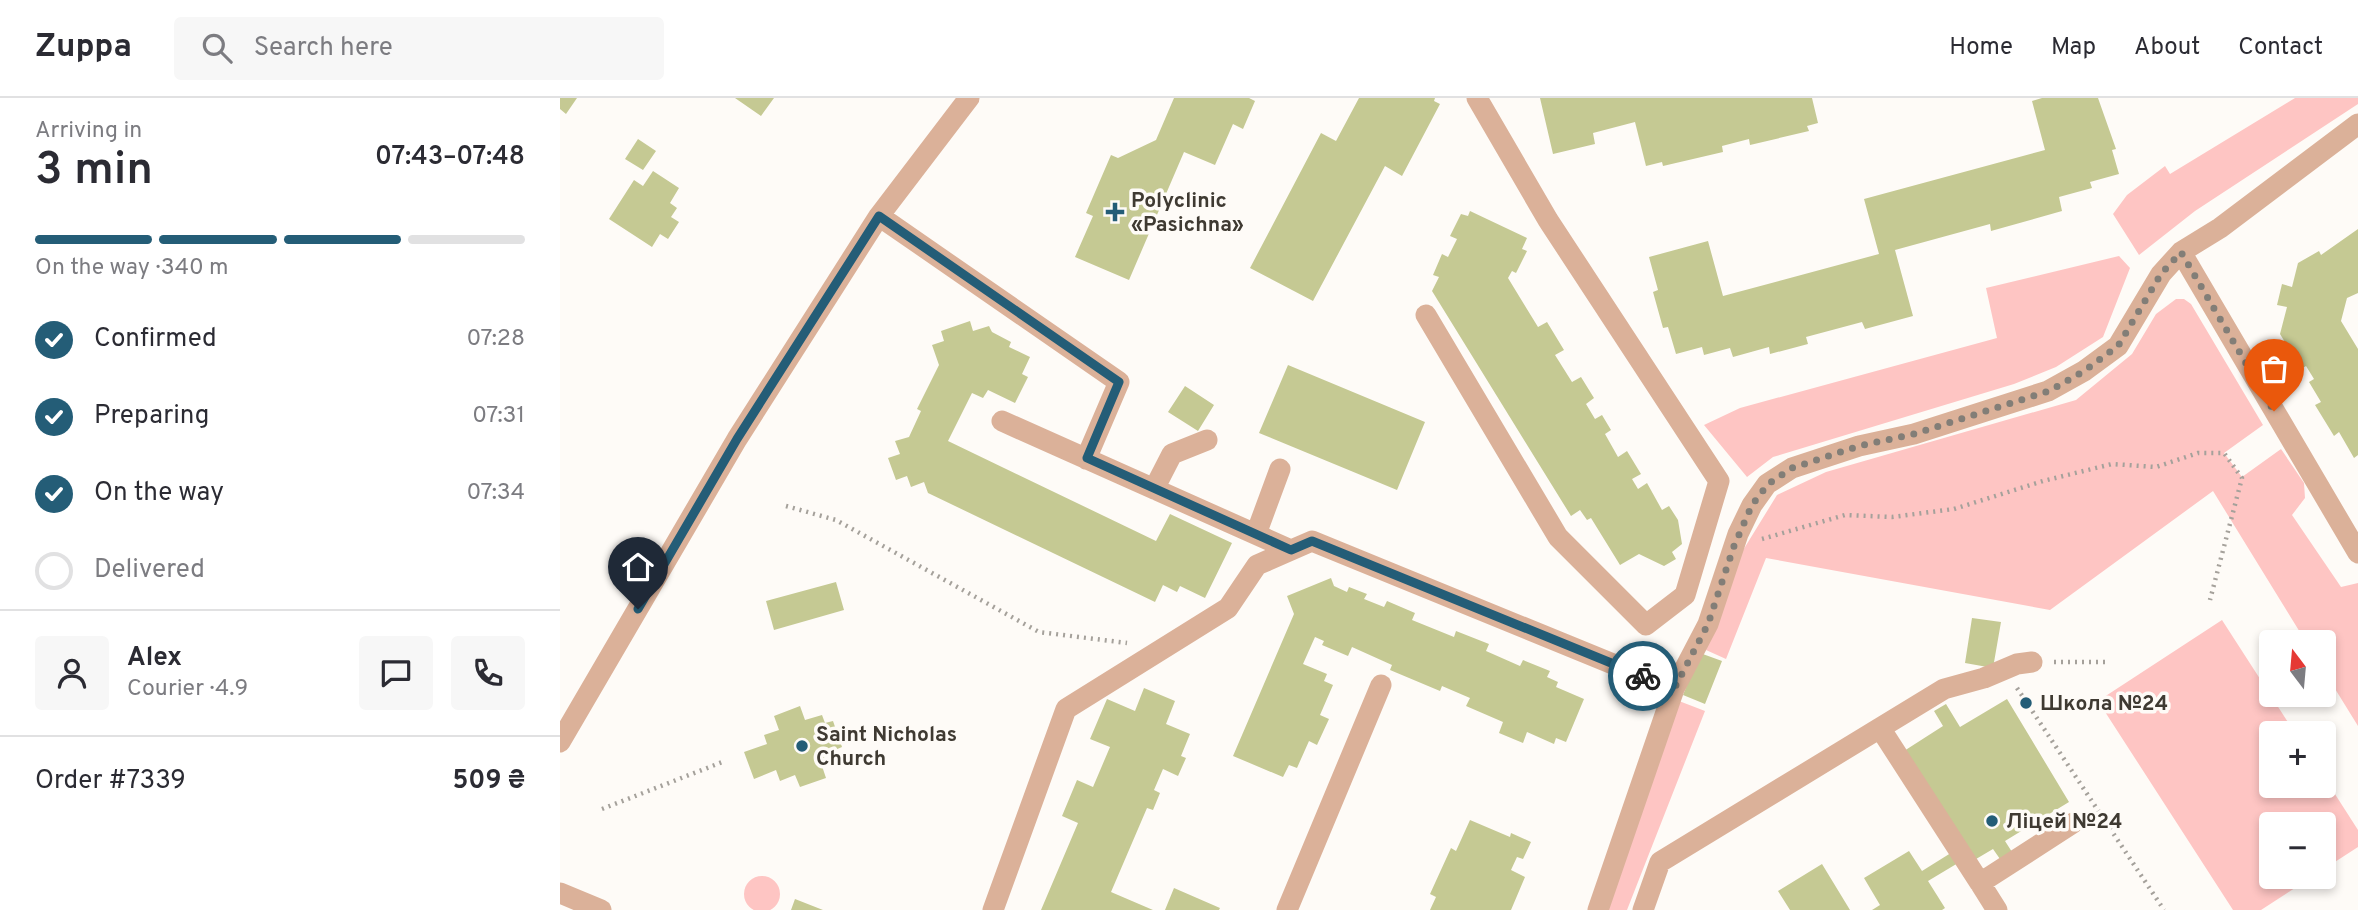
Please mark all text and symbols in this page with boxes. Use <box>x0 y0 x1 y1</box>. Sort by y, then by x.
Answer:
search box <box>174 17 664 80</box>
text: Zuppa <box>35 27 132 69</box>
icon: search <box>198 29 236 67</box>
text: Search here <box>254 32 393 65</box>
text: Home <box>1949 33 2013 63</box>
text: Map <box>2051 33 2096 63</box>
text: About <box>2134 33 2200 63</box>
text: Contact <box>2238 33 2323 63</box>
text: Arriving in <box>35 117 142 146</box>
text: 07:43–07:48 <box>375 141 525 174</box>
text: 3 min <box>35 142 153 201</box>
place label: Polyclinic «Pasichna» <box>1131 188 1244 239</box>
marker: Polyclinic «Pasichna» <box>1105 202 1125 222</box>
text: On the way · 340 m <box>35 254 229 283</box>
icon: check <box>35 321 73 359</box>
text: Confirmed <box>94 323 217 356</box>
text: 07:28 <box>467 325 525 354</box>
pin <box>2244 339 2304 411</box>
icon: bag <box>2255 350 2293 388</box>
icon: check <box>35 398 73 436</box>
text: Preparing <box>94 400 209 433</box>
text: 07:31 <box>472 402 525 431</box>
icon: check <box>35 475 73 513</box>
text: On the way <box>94 477 224 510</box>
text: 07:34 <box>467 479 525 508</box>
pin <box>608 537 668 609</box>
icon: home <box>619 548 657 586</box>
text: Delivered <box>94 554 205 587</box>
north arrow <box>2259 630 2336 707</box>
map controls <box>2259 630 2336 889</box>
button: person <box>35 636 109 710</box>
button: chat <box>359 636 433 710</box>
button: phone <box>451 636 525 710</box>
courier <box>1608 641 1678 711</box>
text: Alex <box>127 642 182 675</box>
icon: bike <box>1624 657 1662 695</box>
text: Courier · 4.9 <box>127 675 248 704</box>
place label: Школа №24 <box>2040 691 2168 718</box>
marker: Школа №24 <box>2018 695 2034 711</box>
button: + <box>2259 721 2336 798</box>
place label: Saint Nicholas Church <box>816 722 957 773</box>
marker: Saint Nicholas Church <box>794 738 810 754</box>
text: Order #7339 <box>35 765 186 798</box>
text: 509 ₴ <box>453 765 525 798</box>
place label: Ліцей №24 <box>2006 809 2123 836</box>
button: − <box>2259 812 2336 889</box>
marker: Ліцей №24 <box>1984 813 2000 829</box>

